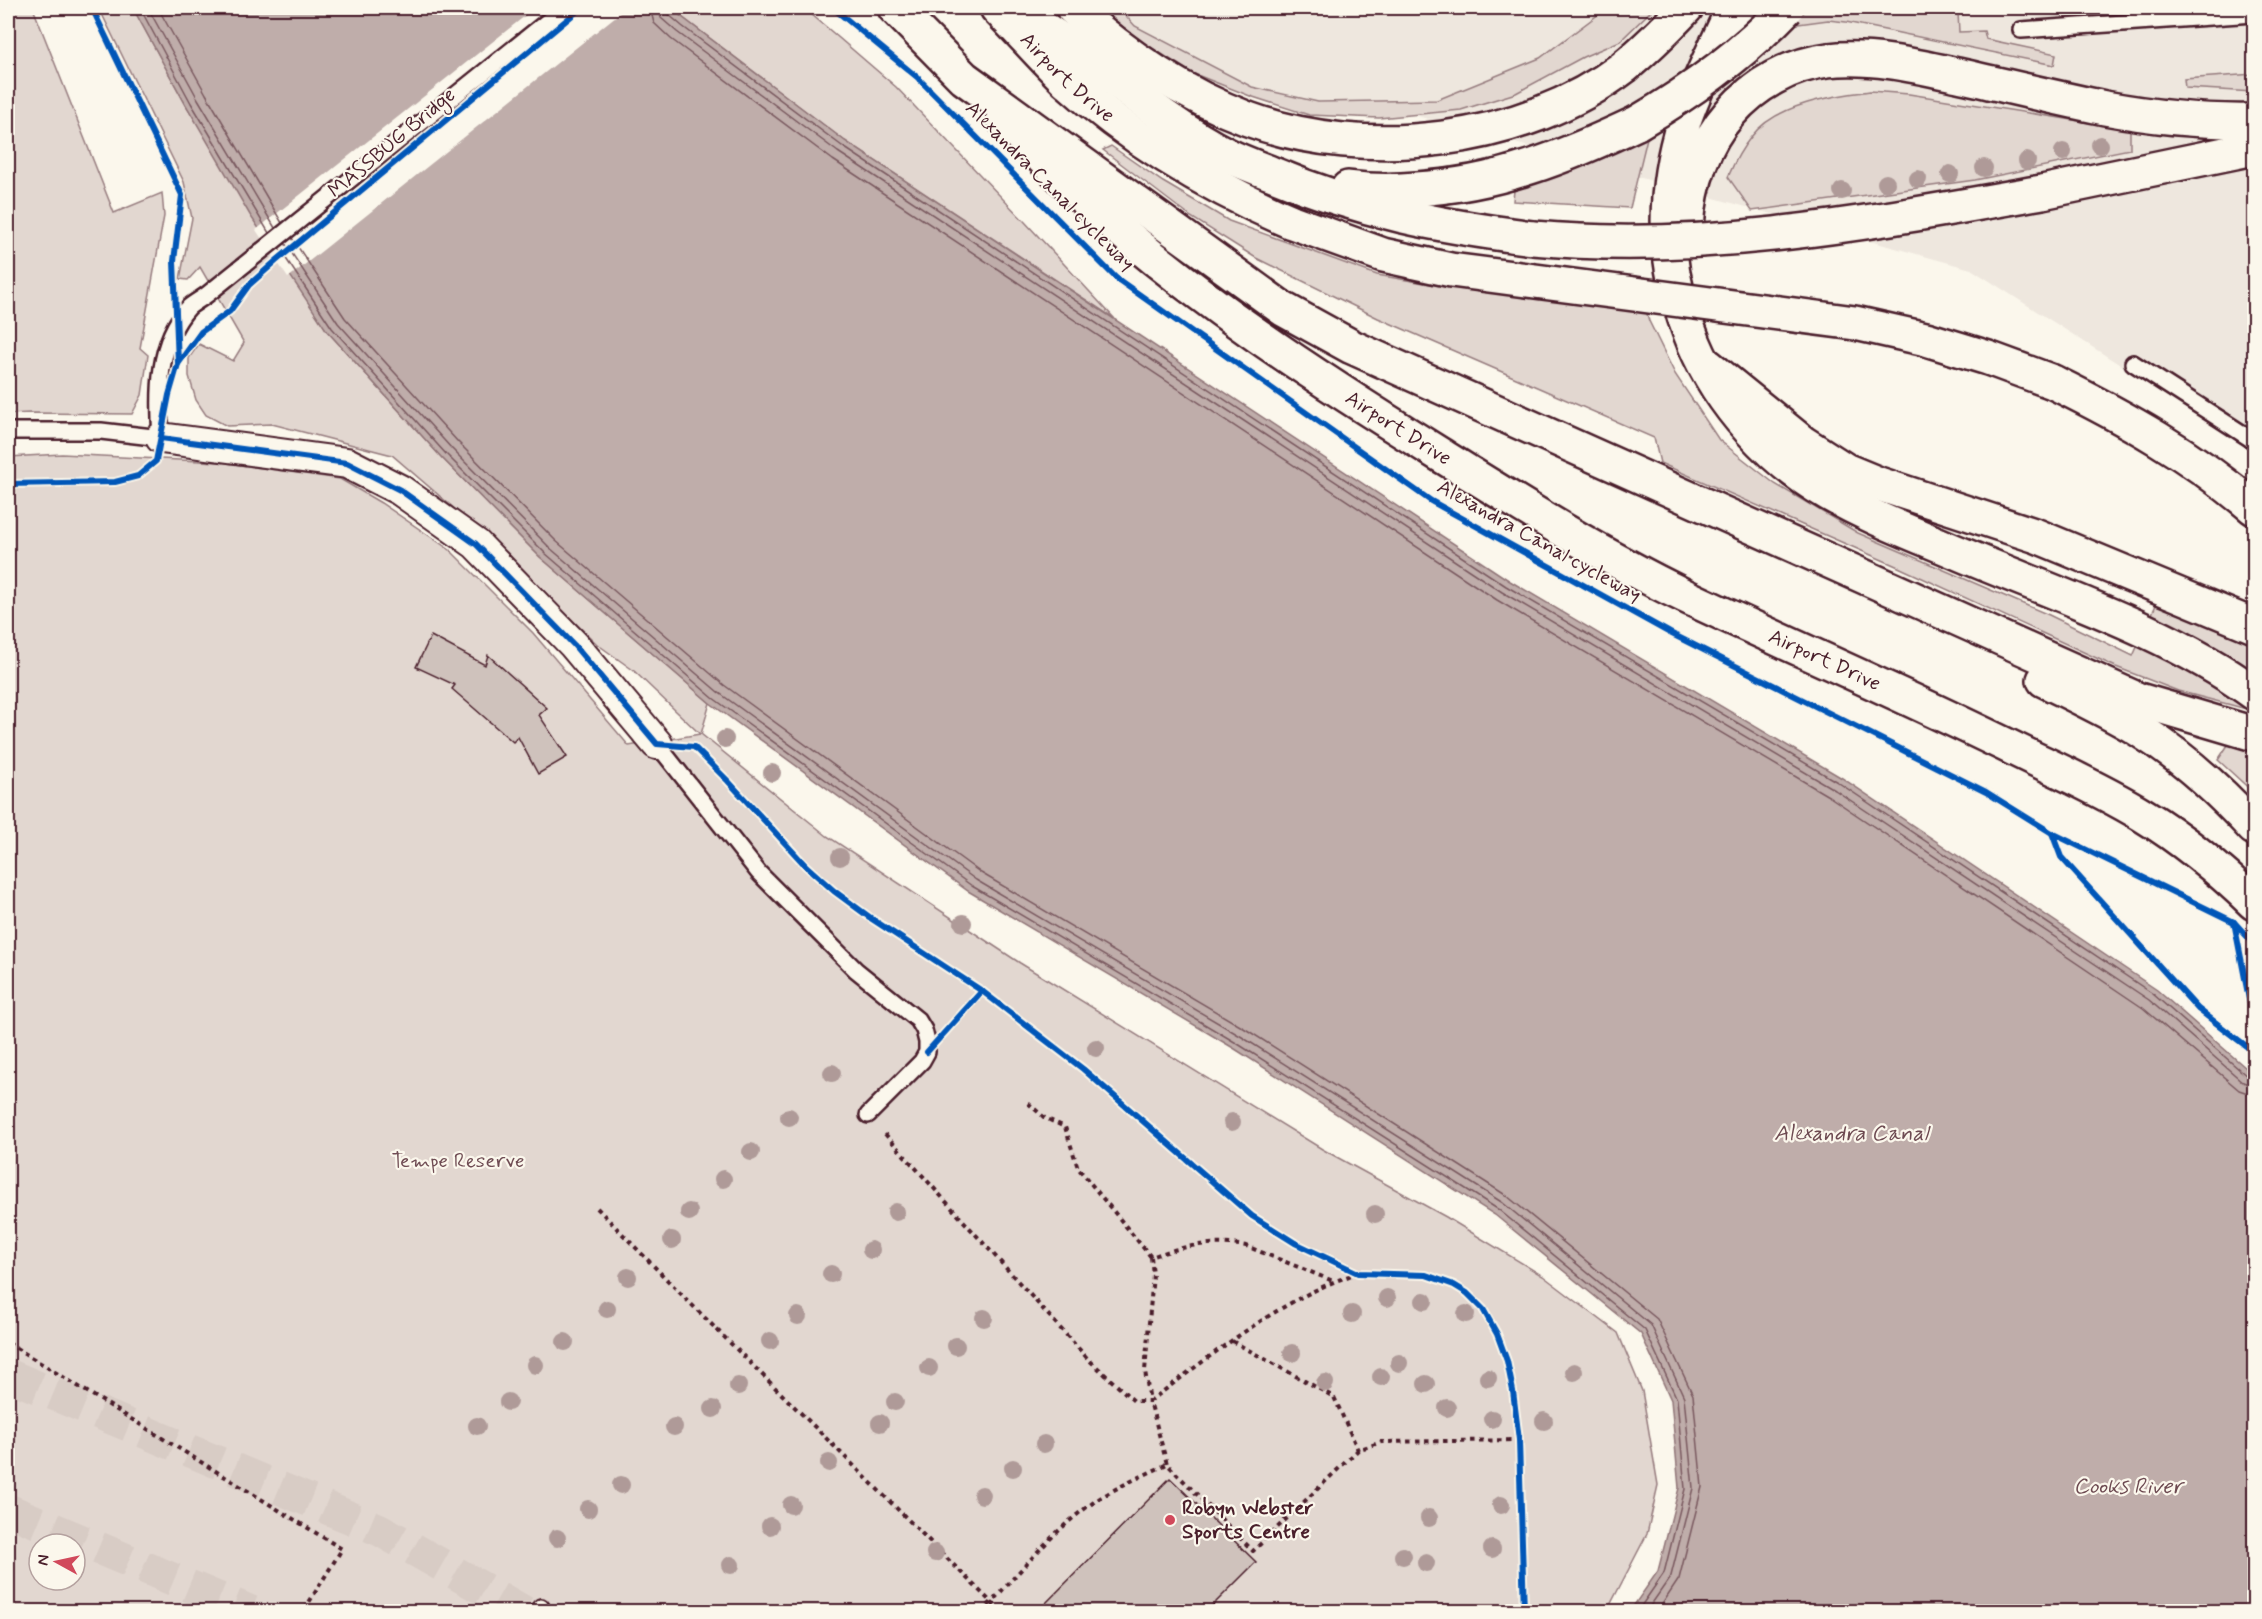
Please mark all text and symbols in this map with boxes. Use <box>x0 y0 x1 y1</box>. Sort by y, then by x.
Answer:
street label: Airport Drive <box>1014 26 1120 129</box>
street label: MASSBUG Bridge <box>322 81 462 205</box>
street label: Alexandra Canal cycleway <box>959 95 1141 277</box>
street label: Airport Drive <box>1340 384 1457 472</box>
street label: Alexandra Canal cycleway <box>1432 473 1646 609</box>
street label: Airport Drive <box>1764 622 1885 698</box>
water label: Alexandra Canal <box>1774 1120 1931 1148</box>
park label: Tempe Reserve <box>391 1147 525 1175</box>
water label: Cooks River <box>2073 1473 2185 1501</box>
place label: Robyn Webster Sports Centre <box>1182 1494 1314 1546</box>
marker: Robyn Webster Sports Centre <box>1163 1513 1177 1527</box>
north arrow <box>27 1532 87 1592</box>
text: N <box>32 1553 55 1567</box>

